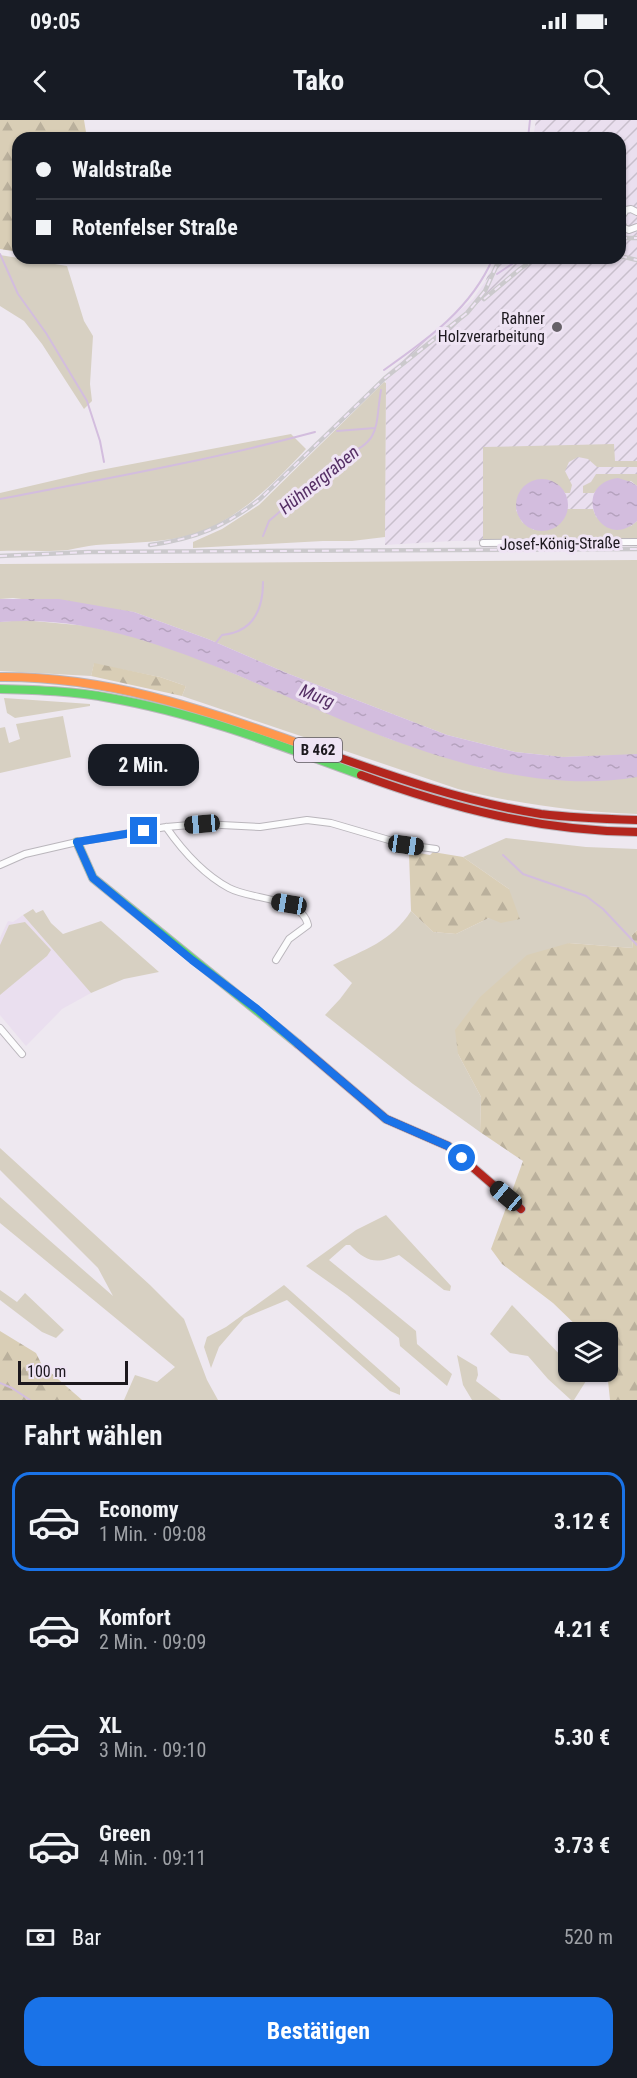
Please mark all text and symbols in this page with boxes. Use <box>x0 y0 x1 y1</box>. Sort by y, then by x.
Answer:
text: 09:05 <box>30 9 81 34</box>
icon: back <box>24 65 57 98</box>
text: Tako <box>293 65 344 97</box>
icon: search <box>580 65 613 98</box>
text: Waldstraße <box>72 157 172 182</box>
text: Rotenfelser Straße <box>72 215 238 240</box>
place label: Rahner Holzverarbeitung <box>438 309 545 346</box>
marker: Rahner Holzverarbeitung <box>550 320 564 334</box>
water label: Hühnergraben <box>275 441 363 518</box>
street label: Josef-König-Straße <box>500 533 620 554</box>
water label: Murg <box>297 679 338 712</box>
road number: B 462 <box>294 738 342 762</box>
callout: 2 Min. <box>88 744 200 786</box>
text: 2 Min. <box>118 753 169 777</box>
car <box>183 813 221 835</box>
route end <box>130 817 157 844</box>
car <box>387 834 425 856</box>
car <box>270 892 308 916</box>
route start <box>448 1144 475 1171</box>
car <box>486 1178 526 1214</box>
map controls <box>558 1322 618 1382</box>
button: layers <box>558 1322 618 1382</box>
scale bar <box>18 1358 128 1386</box>
text: 100 m <box>27 1362 66 1381</box>
text: Fahrt wählen <box>24 1420 163 1452</box>
icon: car <box>27 1495 81 1549</box>
text: Economy <box>99 1497 179 1522</box>
text: 3.12 € <box>554 1509 610 1534</box>
text: 1 Min. · 09:08 <box>99 1522 206 1546</box>
icon: car <box>27 1603 81 1657</box>
text: Komfort <box>99 1605 171 1630</box>
text: 4.21 € <box>554 1617 610 1642</box>
text: 2 Min. · 09:09 <box>99 1630 206 1654</box>
icon: car <box>27 1711 81 1765</box>
text: XL <box>99 1713 122 1738</box>
text: 5.30 € <box>554 1725 610 1750</box>
text: 3 Min. · 09:10 <box>99 1738 206 1762</box>
icon: car <box>27 1819 81 1873</box>
text: Green <box>99 1821 151 1846</box>
text: 3.73 € <box>554 1833 610 1858</box>
text: 4 Min. · 09:11 <box>99 1846 206 1870</box>
icon: cash <box>24 1921 57 1954</box>
text: Bar <box>72 1925 101 1950</box>
text: 520 m <box>564 1925 613 1949</box>
button: Bestätigen <box>24 1997 613 2066</box>

